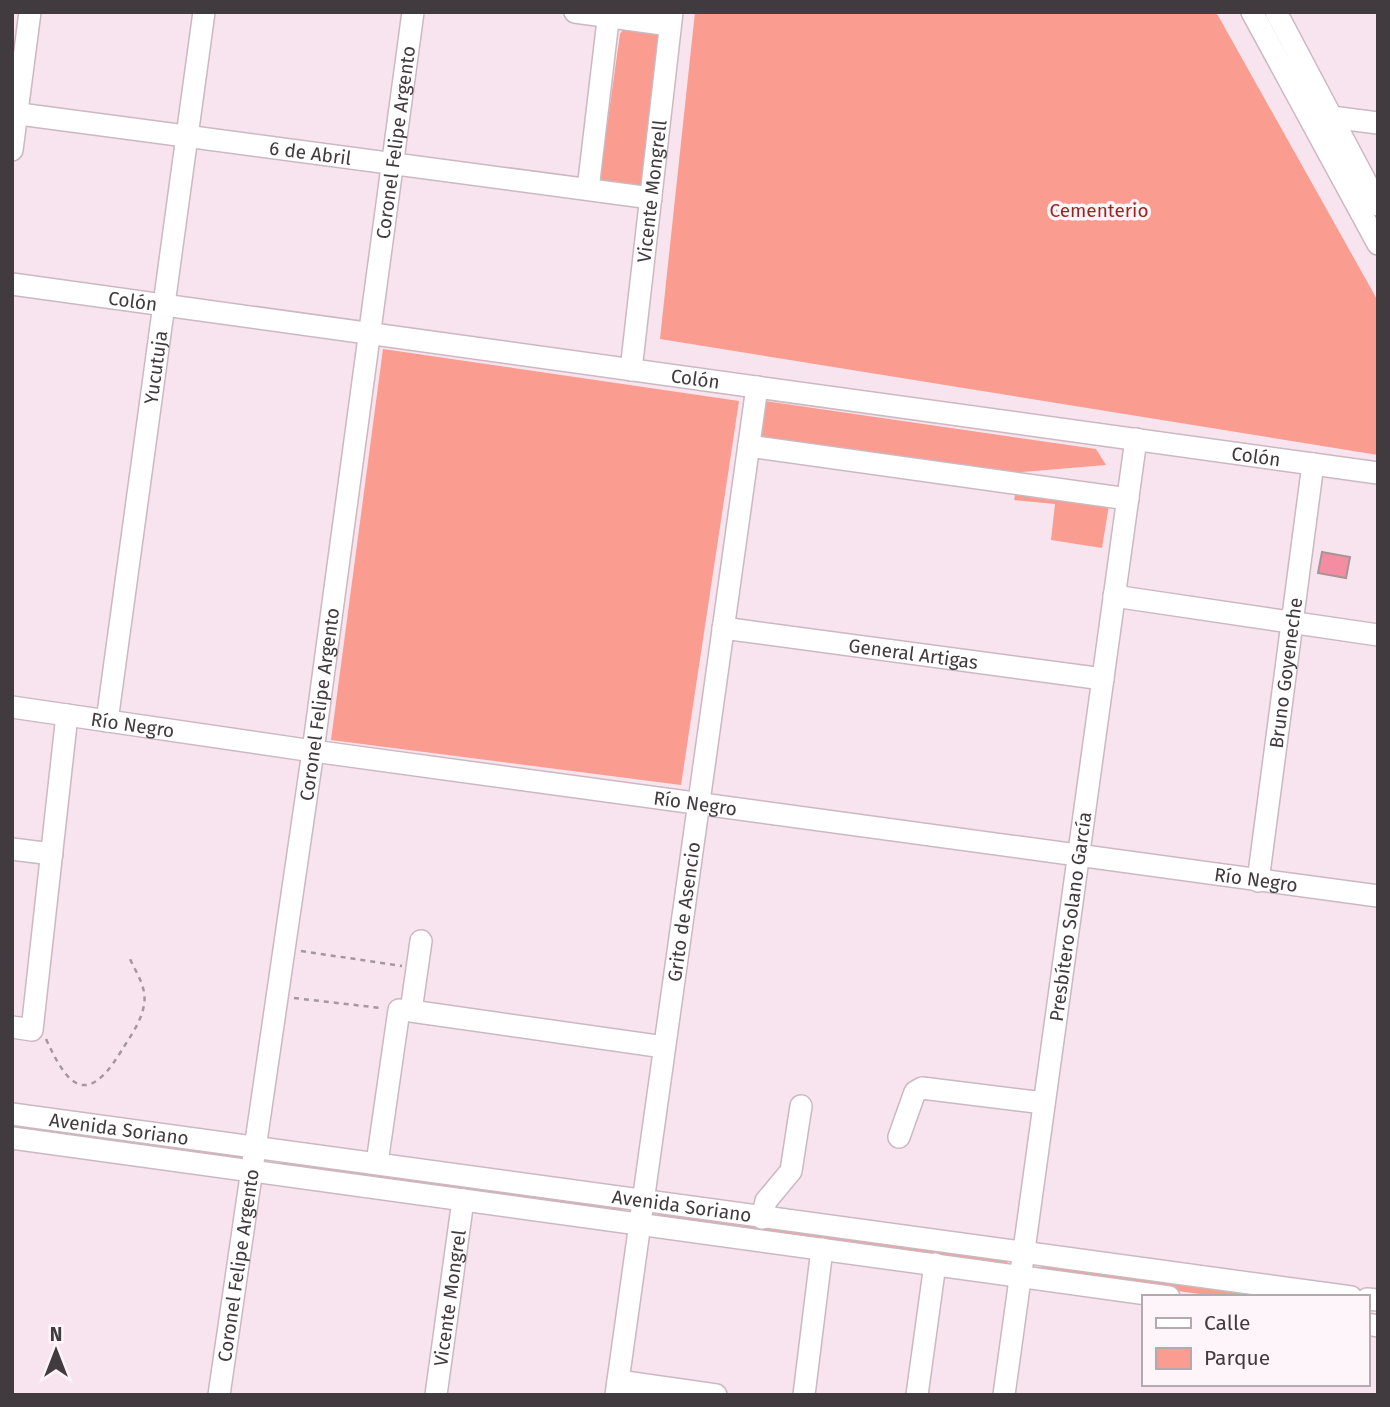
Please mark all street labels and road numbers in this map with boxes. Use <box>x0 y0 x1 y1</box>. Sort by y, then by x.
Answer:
street label: Coronel Felipe Argento <box>371 44 420 240</box>
street label: Vicente Mongrell <box>632 118 672 264</box>
street label: 6 de Abril <box>268 136 353 170</box>
street label: Colón <box>107 286 159 316</box>
street label: Yucutuja <box>139 329 172 406</box>
street label: Colón <box>670 364 721 394</box>
street label: Colón <box>1230 442 1282 471</box>
street label: Bruno Goyeneche <box>1265 596 1307 750</box>
street label: Coronel Felipe Argento <box>295 606 344 802</box>
street label: General Artigas <box>847 634 979 674</box>
street label: Río Negro <box>89 708 176 743</box>
street label: Río Negro <box>652 786 738 821</box>
street label: Presbítero Solano García <box>1045 810 1096 1023</box>
street label: Grito de Asencio <box>663 840 705 983</box>
street label: Río Negro <box>1213 863 1299 897</box>
street label: Avenida Soriano <box>48 1108 190 1150</box>
street label: Coronel Felipe Argento <box>213 1167 264 1363</box>
street label: Avenida Soriano <box>611 1185 753 1227</box>
street label: Vicente Mongrel <box>429 1228 471 1368</box>

